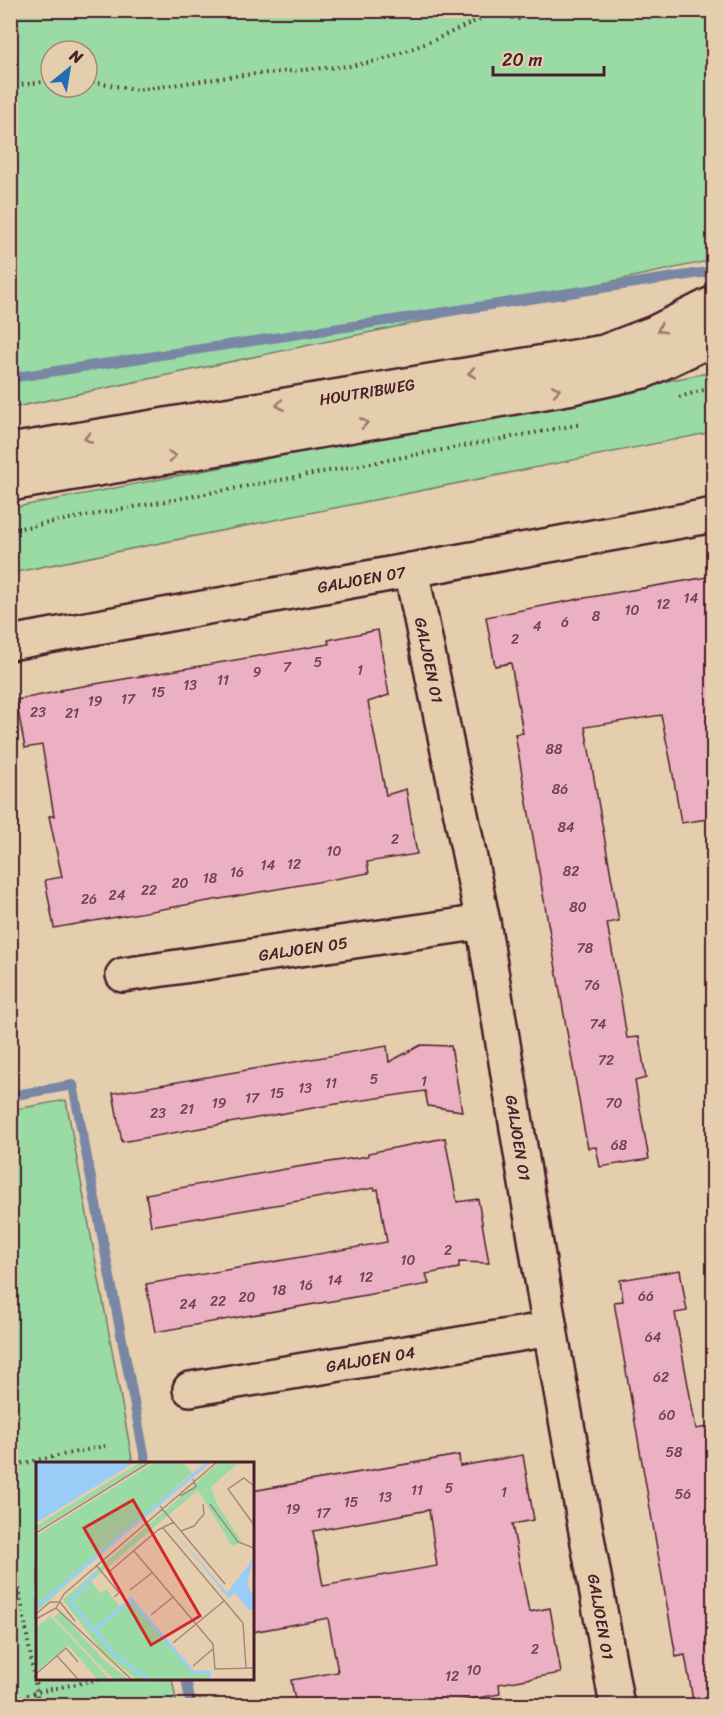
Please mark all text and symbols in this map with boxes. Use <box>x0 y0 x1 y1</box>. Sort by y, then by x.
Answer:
north arrow <box>39 39 99 99</box>
scale bar <box>493 39 604 77</box>
text: N <box>63 41 89 72</box>
text: 20 m <box>502 44 542 76</box>
one-way arrow <box>657 322 668 333</box>
one-way arrow <box>468 366 478 379</box>
street label: HOUTRIBWEG <box>317 370 417 414</box>
one-way arrow <box>551 384 561 397</box>
one-way arrow <box>275 399 285 411</box>
one-way arrow <box>358 417 368 430</box>
one-way arrow <box>83 431 93 444</box>
one-way arrow <box>167 451 176 463</box>
street label: GALJOEN 07 <box>315 557 409 602</box>
house number: 14 <box>684 586 699 611</box>
house number: 12 <box>656 592 670 617</box>
house number: 10 <box>625 598 640 623</box>
house number: 8 <box>592 604 601 629</box>
house number: 6 <box>561 610 569 635</box>
house number: 4 <box>533 614 542 639</box>
street label: GALJOEN 01 <box>406 615 452 706</box>
house number: 2 <box>511 627 519 652</box>
house number: 5 <box>314 650 323 675</box>
house number: 7 <box>283 655 292 680</box>
house number: 1 <box>357 658 363 683</box>
house number: 9 <box>253 660 262 685</box>
house number: 11 <box>217 668 229 693</box>
house number: 13 <box>183 673 197 698</box>
house number: 15 <box>151 680 166 705</box>
house number: 17 <box>121 687 136 712</box>
house number: 19 <box>88 689 103 714</box>
house number: 23 <box>30 700 46 725</box>
house number: 21 <box>65 701 79 726</box>
house number: 88 <box>546 737 563 762</box>
house number: 86 <box>552 777 568 802</box>
house number: 84 <box>557 815 575 840</box>
house number: 2 <box>391 827 399 852</box>
house number: 10 <box>327 839 342 864</box>
house number: 12 <box>287 852 301 877</box>
house number: 14 <box>261 853 276 878</box>
house number: 82 <box>563 859 579 884</box>
house number: 16 <box>230 860 244 885</box>
house number: 18 <box>203 866 218 891</box>
house number: 20 <box>172 871 189 896</box>
house number: 22 <box>141 878 157 903</box>
house number: 24 <box>109 883 126 908</box>
house number: 26 <box>81 887 97 912</box>
house number: 80 <box>569 895 587 920</box>
street label: GALJOEN 05 <box>257 928 350 970</box>
house number: 78 <box>577 936 594 961</box>
house number: 76 <box>584 973 600 998</box>
house number: 74 <box>590 1012 607 1037</box>
house number: 72 <box>598 1048 614 1073</box>
house number: 5 <box>370 1067 379 1092</box>
house number: 1 <box>421 1069 427 1094</box>
house number: 11 <box>325 1071 337 1096</box>
house number: 13 <box>298 1076 312 1101</box>
house number: 15 <box>270 1081 285 1106</box>
house number: 17 <box>245 1086 260 1111</box>
house number: 19 <box>212 1091 227 1116</box>
house number: 70 <box>606 1091 623 1116</box>
street label: GALJOEN 01 <box>497 1093 539 1183</box>
house number: 21 <box>180 1097 194 1122</box>
house number: 23 <box>150 1101 166 1126</box>
house number: 68 <box>611 1133 628 1158</box>
house number: 2 <box>444 1238 452 1263</box>
house number: 10 <box>401 1248 416 1273</box>
house number: 12 <box>359 1265 373 1290</box>
house number: 14 <box>328 1268 343 1293</box>
house number: 16 <box>299 1273 313 1298</box>
house number: 18 <box>272 1278 287 1303</box>
house number: 66 <box>638 1284 654 1309</box>
house number: 20 <box>239 1285 256 1310</box>
house number: 22 <box>210 1289 226 1314</box>
house number: 24 <box>180 1292 197 1317</box>
house number: 64 <box>645 1325 662 1350</box>
street label: GALJOEN 04 <box>324 1338 417 1381</box>
house number: 62 <box>653 1365 669 1390</box>
house number: 60 <box>659 1403 676 1428</box>
house number: 58 <box>666 1440 683 1465</box>
inset map <box>36 1462 254 1680</box>
house number: 5 <box>445 1476 454 1501</box>
house number: 11 <box>411 1478 423 1503</box>
house number: 1 <box>501 1480 507 1505</box>
house number: 56 <box>675 1482 691 1507</box>
house number: 13 <box>378 1485 392 1510</box>
house number: 15 <box>344 1490 359 1515</box>
house number: 19 <box>286 1497 301 1522</box>
house number: 17 <box>316 1501 331 1526</box>
street label: GALJOEN 01 <box>579 1571 623 1662</box>
house number: 2 <box>531 1637 539 1662</box>
house number: 10 <box>467 1658 482 1683</box>
house number: 12 <box>445 1664 459 1689</box>

